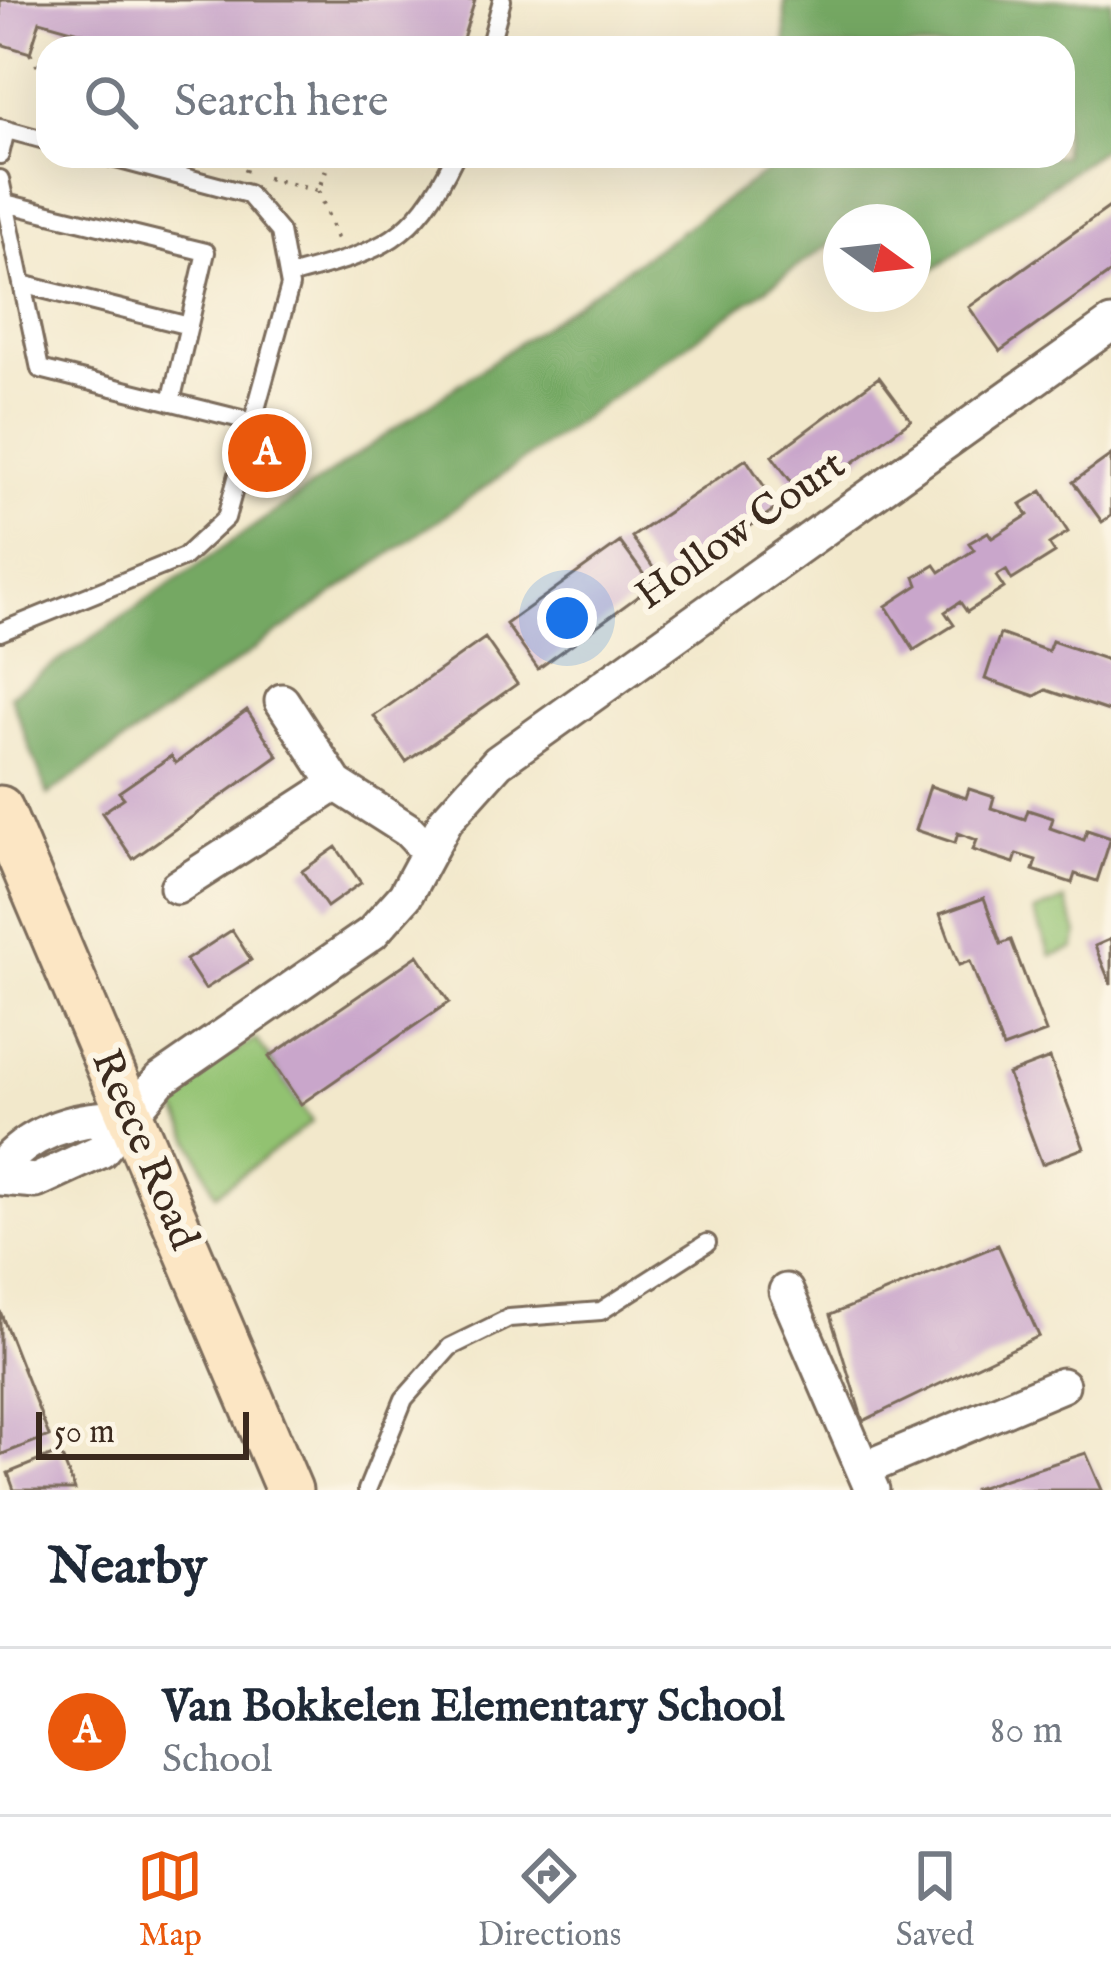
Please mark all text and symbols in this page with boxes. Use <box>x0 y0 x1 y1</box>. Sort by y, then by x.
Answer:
search box <box>36 36 1075 168</box>
icon: search <box>78 69 144 135</box>
text: Search here <box>174 74 388 131</box>
north arrow <box>823 204 931 312</box>
pin: A <box>228 408 306 498</box>
street label: Hollow Court <box>626 439 856 623</box>
your location <box>537 588 597 648</box>
street label: Reece Road <box>78 1042 210 1258</box>
scale bar <box>36 1406 249 1459</box>
text: 50 m <box>54 1412 115 1454</box>
text: Nearby <box>48 1536 207 1601</box>
text: Van Bokkelen Elementary School <box>162 1679 784 1736</box>
text: A <box>74 1707 100 1756</box>
text: 80 m <box>990 1707 1063 1756</box>
text: School <box>162 1736 272 1785</box>
tab: Map <box>137 1843 203 1957</box>
tab: Directions <box>478 1843 621 1957</box>
tab: Saved <box>896 1843 974 1957</box>

